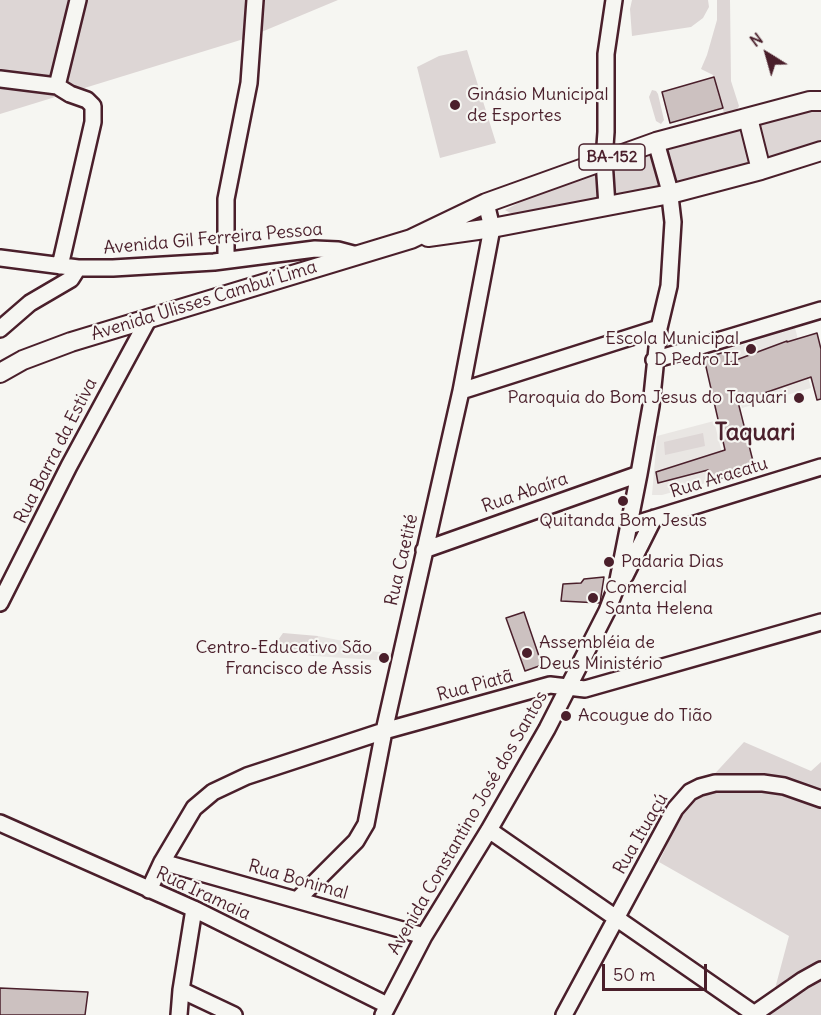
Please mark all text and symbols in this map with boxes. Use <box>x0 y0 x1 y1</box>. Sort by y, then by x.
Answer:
north arrow <box>737 24 797 84</box>
text: N <box>746 28 767 51</box>
place label: Ginásio Municipal de Esportes <box>467 84 609 127</box>
marker: Ginásio Municipal de Esportes <box>448 98 462 112</box>
road number: BA-152 <box>579 144 645 170</box>
street label: Avenida Gil Ferreira Pessoa <box>103 219 323 259</box>
street label: Avenida Ulisses Cambuí Lima <box>89 256 319 346</box>
place label: Escola Municipal D Pedro II <box>605 328 739 370</box>
marker: Escola Municipal D Pedro II <box>744 342 758 356</box>
street label: Rua Barra da Estiva <box>10 375 102 527</box>
place label: Paroquia do Bom Jesus do Taquari <box>508 387 787 409</box>
marker: Paroquia do Bom Jesus do Taquari <box>792 391 806 405</box>
district label: Taquari <box>715 419 795 447</box>
street label: Rua Aracatu <box>667 453 771 503</box>
street label: Rua Abaíra <box>479 468 571 518</box>
marker: Quitanda Bom Jesus <box>616 494 630 508</box>
place label: Quitanda Bom Jesus <box>539 510 707 532</box>
street label: Rua Caetité <box>381 512 423 608</box>
place label: Padaria Dias <box>621 551 724 573</box>
marker: Padaria Dias <box>602 555 616 569</box>
place label: Comercial Santa Helena <box>605 577 713 620</box>
marker: Comercial Santa Helena <box>586 591 600 605</box>
place label: Assembléia de Deus Ministério <box>539 632 663 674</box>
place label: Centro-Educativo São Francisco de Assis <box>195 637 372 680</box>
marker: Assembléia de Deus Ministério <box>520 646 534 660</box>
marker: Centro-Educativo São Francisco de Assis <box>377 651 391 665</box>
street label: Rua Piatã <box>435 665 515 707</box>
street label: Avenida Constantino José dos Santos <box>383 687 553 959</box>
place label: Acougue do Tião <box>578 705 712 727</box>
marker: Acougue do Tião <box>559 709 573 723</box>
street label: Rua Ituaçú <box>609 790 673 878</box>
street label: Rua Bonimal <box>246 855 350 905</box>
street label: Rua Iramaia <box>152 863 254 925</box>
scale bar <box>605 952 710 990</box>
text: 50 m <box>613 963 655 986</box>

